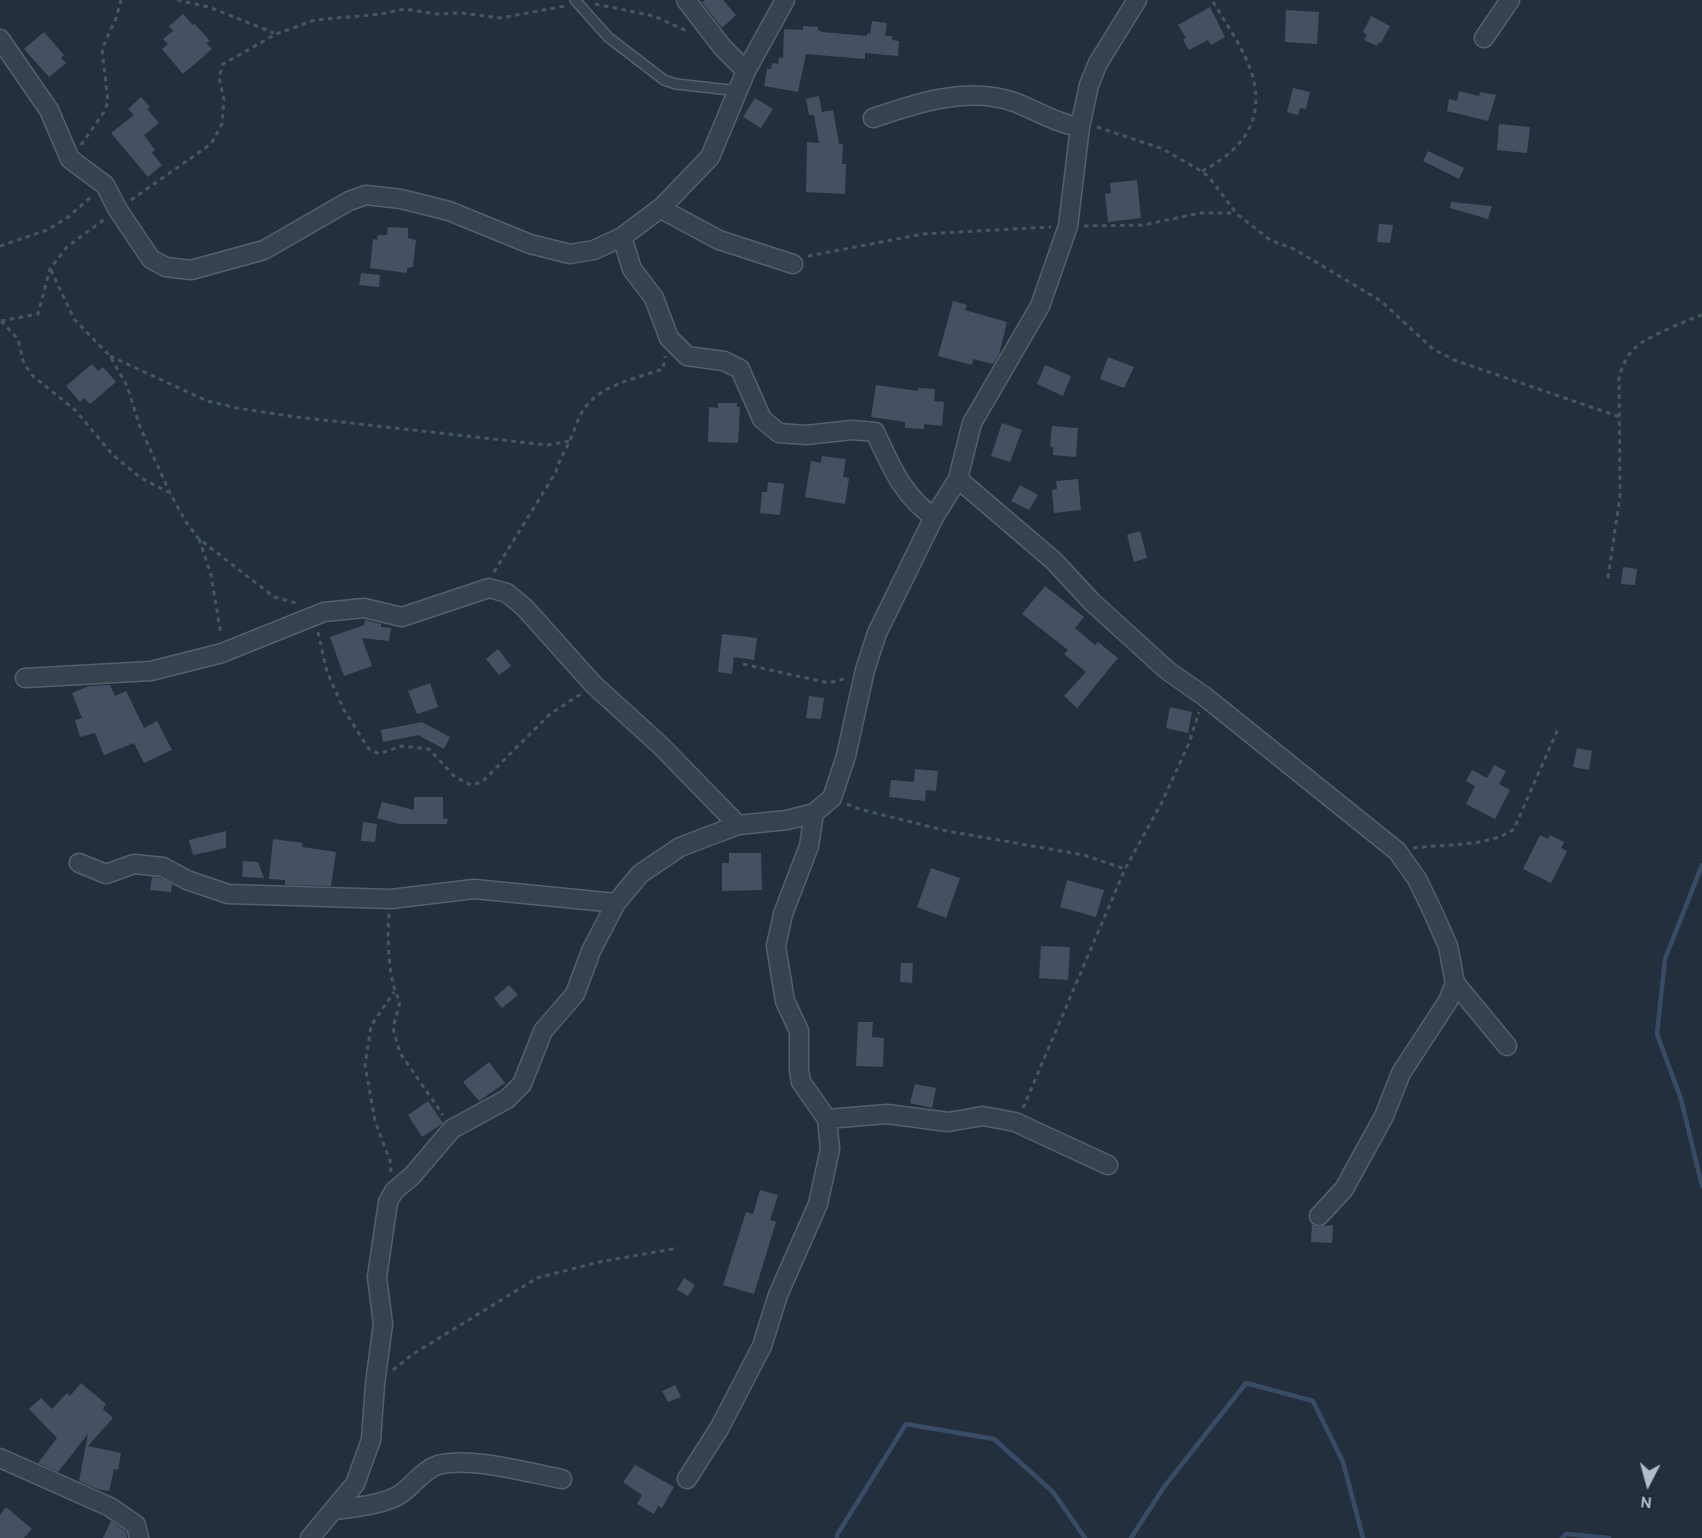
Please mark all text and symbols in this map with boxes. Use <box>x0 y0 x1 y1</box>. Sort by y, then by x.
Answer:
north arrow <box>1618 1454 1678 1514</box>
text: N <box>1639 1492 1653 1512</box>

